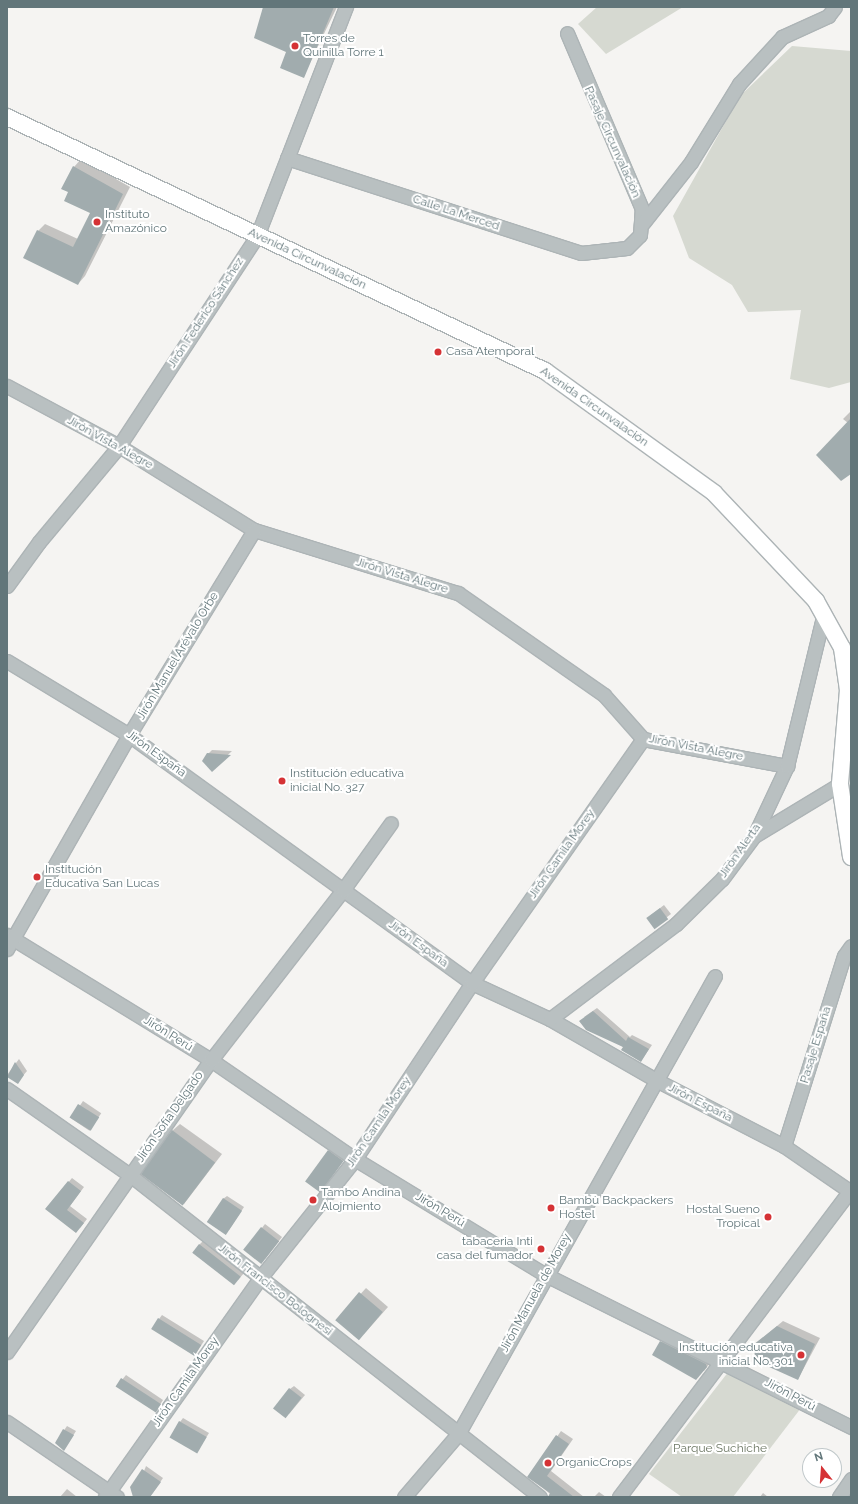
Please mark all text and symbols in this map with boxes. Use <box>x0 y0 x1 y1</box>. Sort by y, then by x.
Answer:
place label: Torres de Quinilla Torre 1 <box>303 32 384 60</box>
marker: Torres de Quinilla Torre 1 <box>290 41 300 51</box>
street label: Pasaje Circunvalación <box>581 84 643 200</box>
street label: Calle La Merced <box>411 192 501 234</box>
place label: Instituto Amazónico <box>105 208 167 236</box>
marker: Instituto Amazónico <box>92 217 102 227</box>
street label: Avenida Circunvalación <box>246 225 368 293</box>
street label: Jirón Federico Sánchez <box>165 255 247 371</box>
place label: Casa Atemporal <box>446 345 535 359</box>
marker: Casa Atemporal <box>433 347 443 357</box>
street label: Avenida Circunvalación <box>537 364 651 450</box>
street label: Jirón Vista Alegre <box>64 413 156 473</box>
street label: Jirón Vista Alegre <box>354 555 450 597</box>
street label: Jirón Manuel Arévalo Orbe <box>134 589 222 723</box>
street label: Jirón España <box>123 728 189 780</box>
street label: Jirón Vista Alegre <box>647 732 745 764</box>
place label: Institución educativa inicial No. 327 <box>290 767 404 795</box>
marker: Institución educativa inicial No. 327 <box>277 776 287 786</box>
street label: Jirón Camila Morey <box>526 807 598 901</box>
street label: Jirón Alerta <box>716 821 764 881</box>
place label: Institución Educativa San Lucas <box>45 863 159 891</box>
marker: Institución Educativa San Lucas <box>32 872 42 882</box>
street label: Jirón España <box>385 918 451 970</box>
street label: Pasaje España <box>797 1005 835 1085</box>
street label: Jirón Perú <box>141 1013 195 1055</box>
street label: Jirón Sofía Delgado <box>133 1069 207 1165</box>
street label: Jirón Camila Morey <box>343 1074 415 1170</box>
street label: Jirón España <box>665 1081 735 1125</box>
place label: Tambo Andina Alojmiento <box>321 1186 401 1214</box>
street label: Jirón Perú <box>413 1190 467 1230</box>
place label: Bambù Backpackers Hostel <box>559 1194 673 1222</box>
marker: Tambo Andina Alojmiento <box>308 1195 318 1205</box>
marker: Bambù Backpackers Hostel <box>546 1203 556 1213</box>
place label: Hostal Sueno Tropical <box>686 1203 760 1231</box>
marker: Hostal Sueno Tropical <box>763 1212 773 1222</box>
street label: Jirón Manuela de Morey <box>497 1231 575 1355</box>
place label: tabaceria Inti casa del fumador <box>436 1235 533 1263</box>
street label: Jirón Francisco Bolognesi <box>215 1241 335 1339</box>
marker: tabaceria Inti casa del fumador <box>536 1244 546 1254</box>
street label: Jirón Camila Morey <box>150 1335 222 1429</box>
place label: Institución educativa inicial No. 301 <box>679 1341 793 1369</box>
marker: Institución educativa inicial No. 301 <box>796 1350 806 1360</box>
street label: Jirón Perú <box>762 1376 818 1414</box>
park label: Parque Suchiche <box>673 1442 767 1456</box>
north arrow <box>802 1448 842 1488</box>
text: N <box>813 1450 825 1464</box>
place label: OrganicCrops <box>556 1456 632 1470</box>
marker: OrganicCrops <box>543 1458 553 1468</box>

